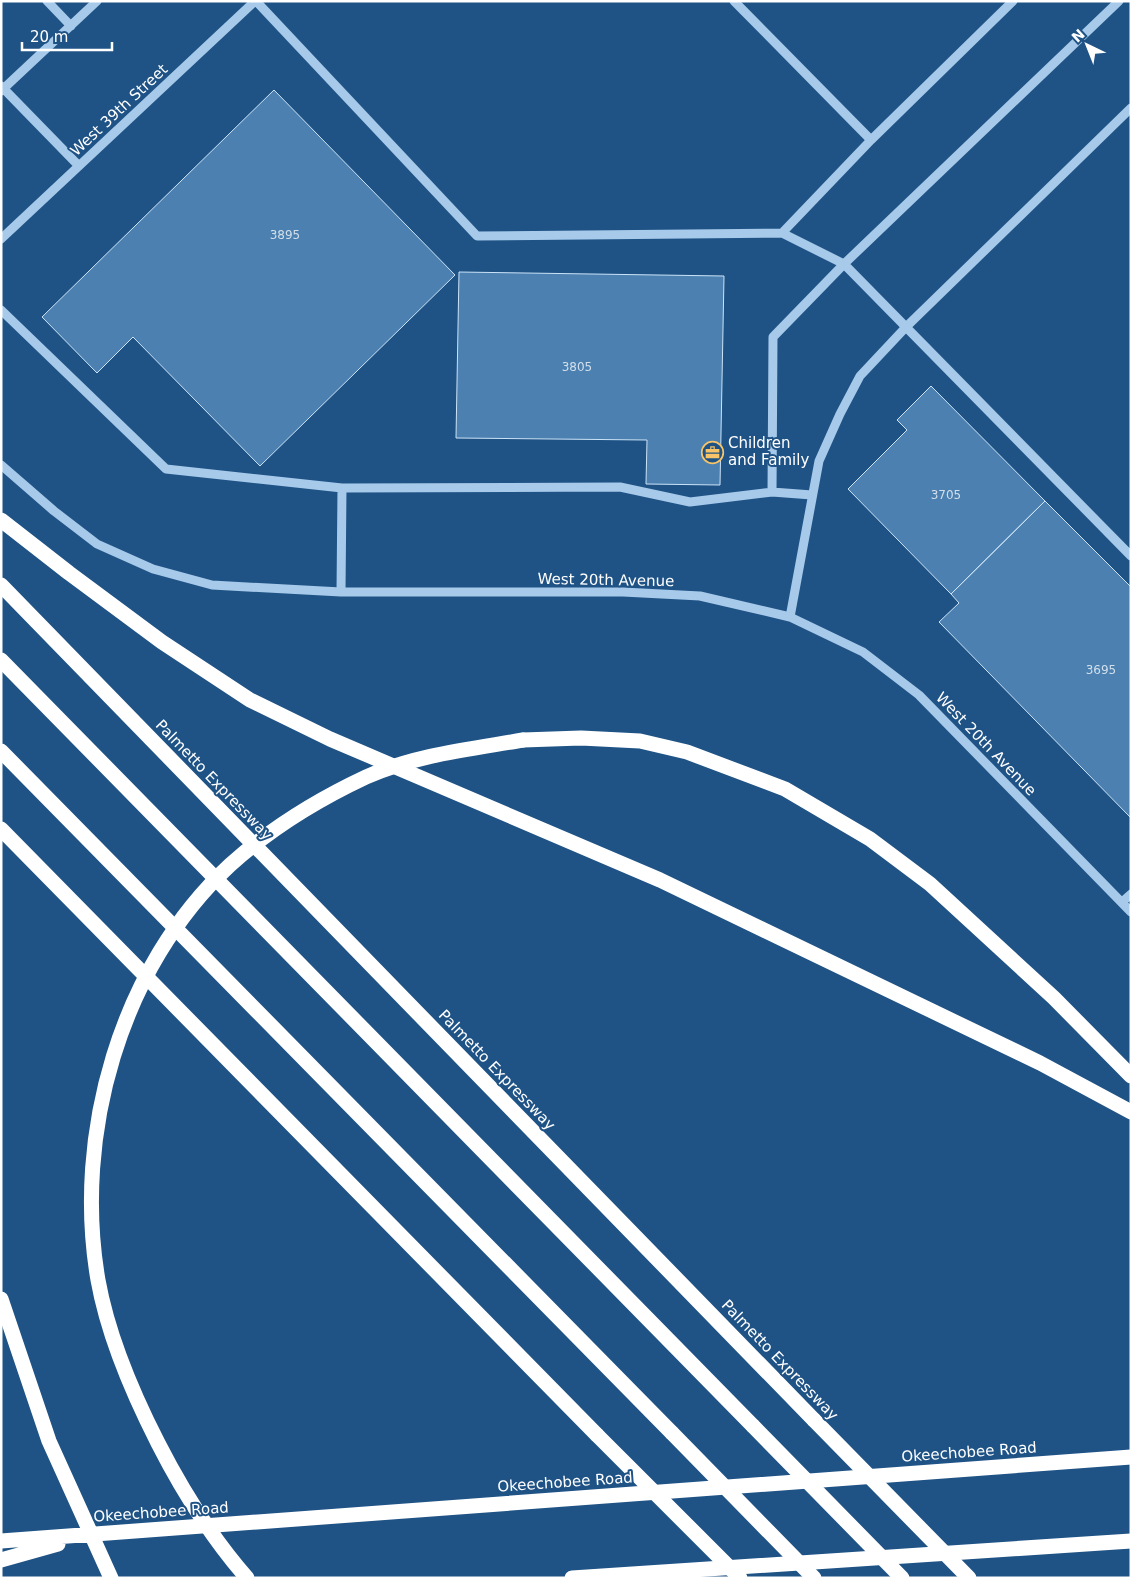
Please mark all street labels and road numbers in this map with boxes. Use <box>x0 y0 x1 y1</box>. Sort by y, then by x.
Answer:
street label: West 39th Street <box>67 60 171 160</box>
street label: West 20th Avenue <box>538 570 674 590</box>
street label: West 20th Avenue <box>932 689 1040 799</box>
street label: Palmetto Expressway <box>152 716 276 844</box>
street label: Palmetto Expressway <box>435 1006 559 1134</box>
street label: Palmetto Expressway <box>718 1296 842 1424</box>
street label: Okeechobee Road <box>901 1438 1037 1466</box>
street label: Okeechobee Road <box>497 1468 633 1496</box>
street label: Okeechobee Road <box>93 1498 229 1526</box>

